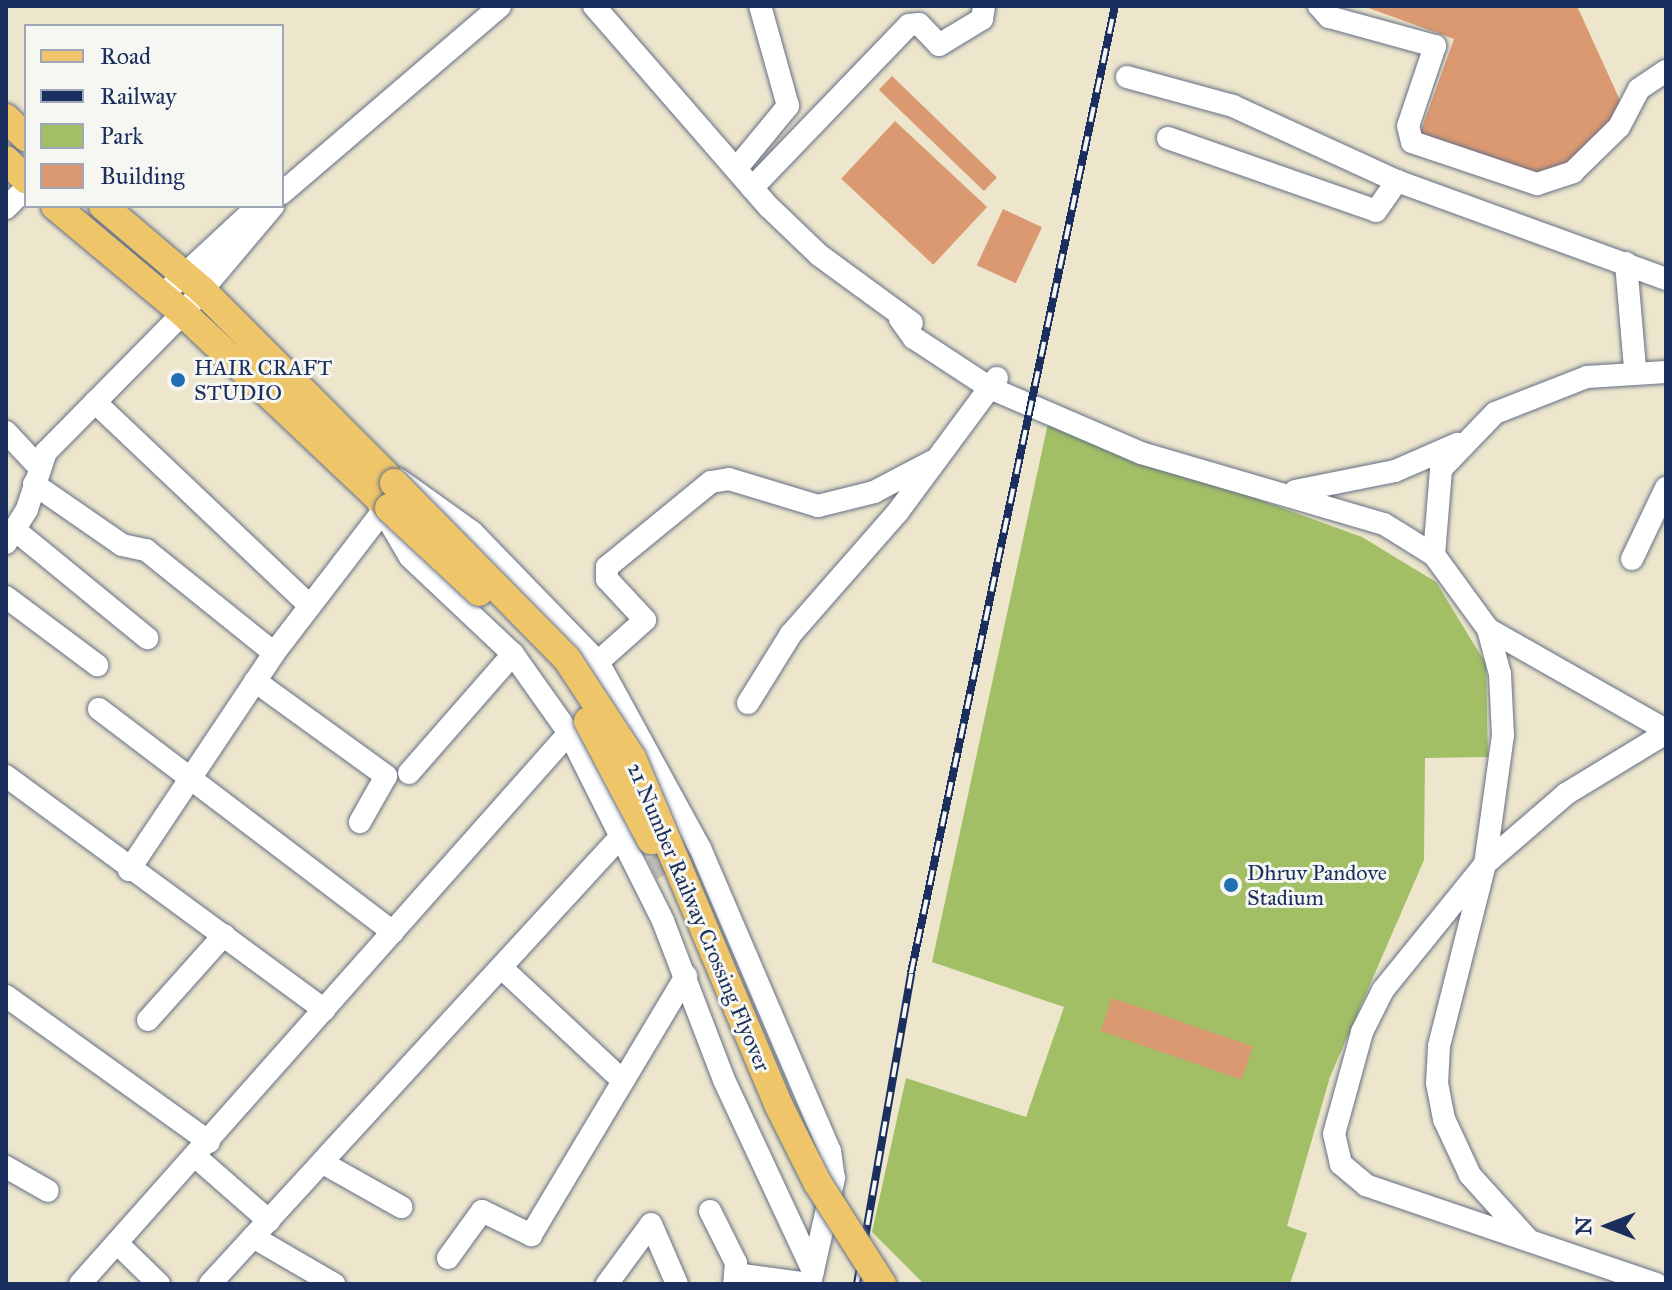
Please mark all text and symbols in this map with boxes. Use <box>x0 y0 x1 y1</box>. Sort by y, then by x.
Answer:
legend <box>24 24 284 208</box>
text: Road <box>100 41 151 71</box>
text: Railway <box>100 81 177 111</box>
text: Park <box>100 121 143 151</box>
text: Building <box>100 161 185 191</box>
place label: HAIR CRAFT STUDIO <box>194 354 332 406</box>
marker: HAIR CRAFT STUDIO <box>169 371 187 389</box>
street label: 21 Number Railway Crossing Flyover <box>622 759 776 1075</box>
place label: Dhruv Pandove Stadium <box>1247 859 1387 910</box>
marker: Dhruv Pandove Stadium <box>1222 876 1240 894</box>
north arrow <box>1568 1186 1648 1266</box>
text: N <box>1570 1217 1597 1235</box>

